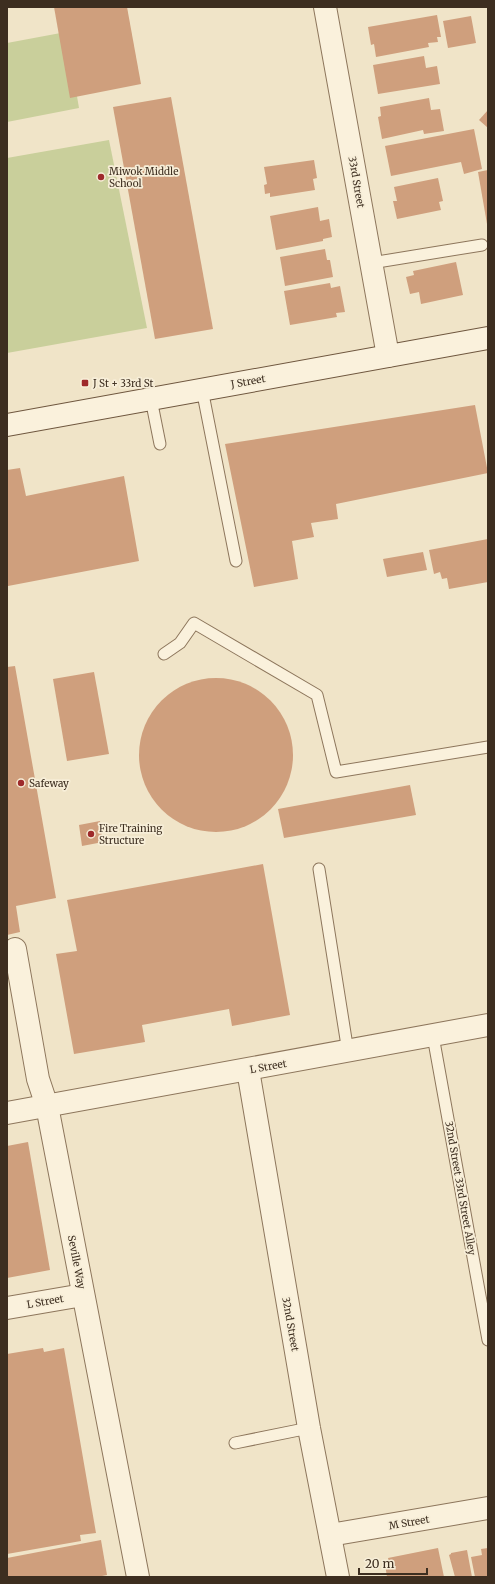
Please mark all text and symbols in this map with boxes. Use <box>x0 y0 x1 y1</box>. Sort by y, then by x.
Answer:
street label: 33rd Street <box>346 155 367 209</box>
place label: Miwok Middle School <box>109 165 178 190</box>
marker: Miwok Middle School <box>96 172 106 182</box>
street label: J Street <box>229 372 266 391</box>
place label: J St + 33rd St <box>92 377 154 390</box>
marker: J St + 33rd St <box>80 378 90 388</box>
place label: Safeway <box>29 777 69 790</box>
marker: Safeway <box>16 778 26 788</box>
place label: Fire Training Structure <box>99 822 162 847</box>
marker: Fire Training Structure <box>86 829 96 839</box>
street label: L Street <box>249 1057 288 1076</box>
street label: 32nd Street 33rd Street Alley <box>442 1120 479 1256</box>
street label: Seville Way <box>65 1234 88 1290</box>
street label: L Street <box>26 1292 65 1311</box>
street label: 32nd Street <box>279 1296 302 1352</box>
street label: M Street <box>388 1513 430 1532</box>
scale bar <box>359 1550 427 1576</box>
text: 20 m <box>365 1556 394 1571</box>

